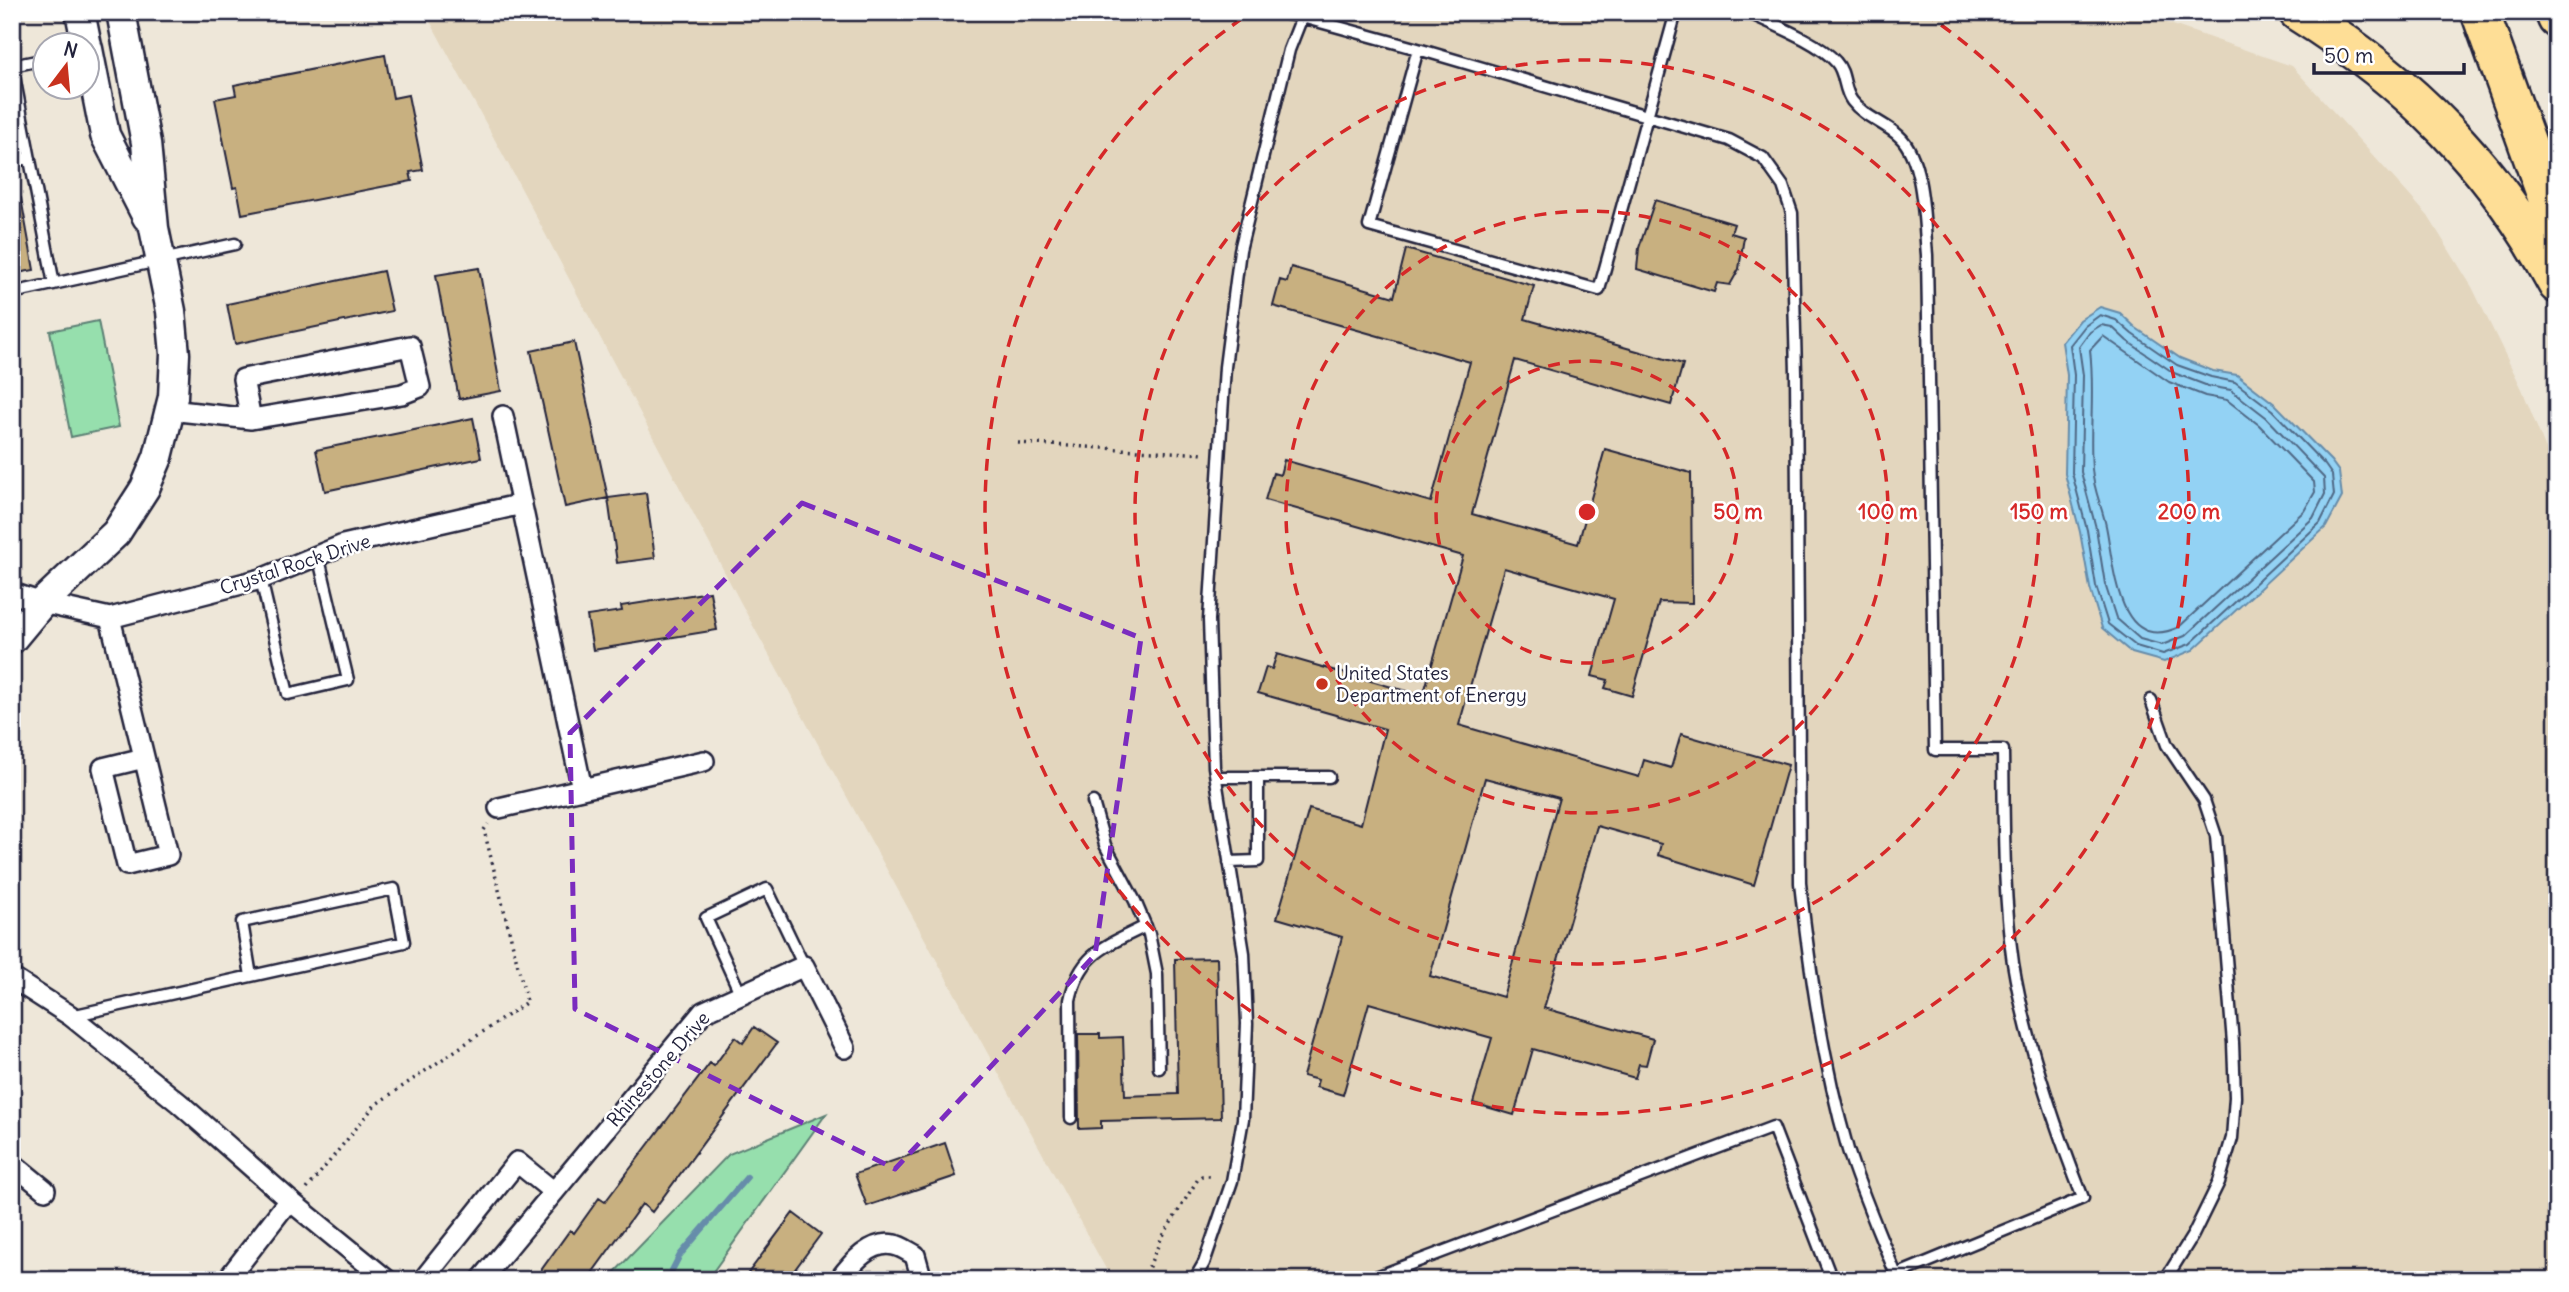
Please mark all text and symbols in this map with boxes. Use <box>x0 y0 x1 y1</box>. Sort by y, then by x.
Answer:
north arrow <box>32 32 102 102</box>
scale bar <box>2314 32 2464 76</box>
text: N <box>61 36 80 63</box>
text: 50 m <box>2324 42 2373 69</box>
text: 50 m <box>1713 498 1763 525</box>
text: 100 m <box>1858 498 1918 525</box>
text: 150 m <box>2010 498 2068 525</box>
text: 200 m <box>2158 498 2221 525</box>
centre of rings <box>1575 500 1599 524</box>
street label: Crystal Rock Drive <box>217 528 373 600</box>
place label: United States Department of Energy <box>1336 661 1527 707</box>
marker: United States Department of Energy <box>1314 676 1330 692</box>
street label: Rhinestone Drive <box>601 1006 715 1132</box>

